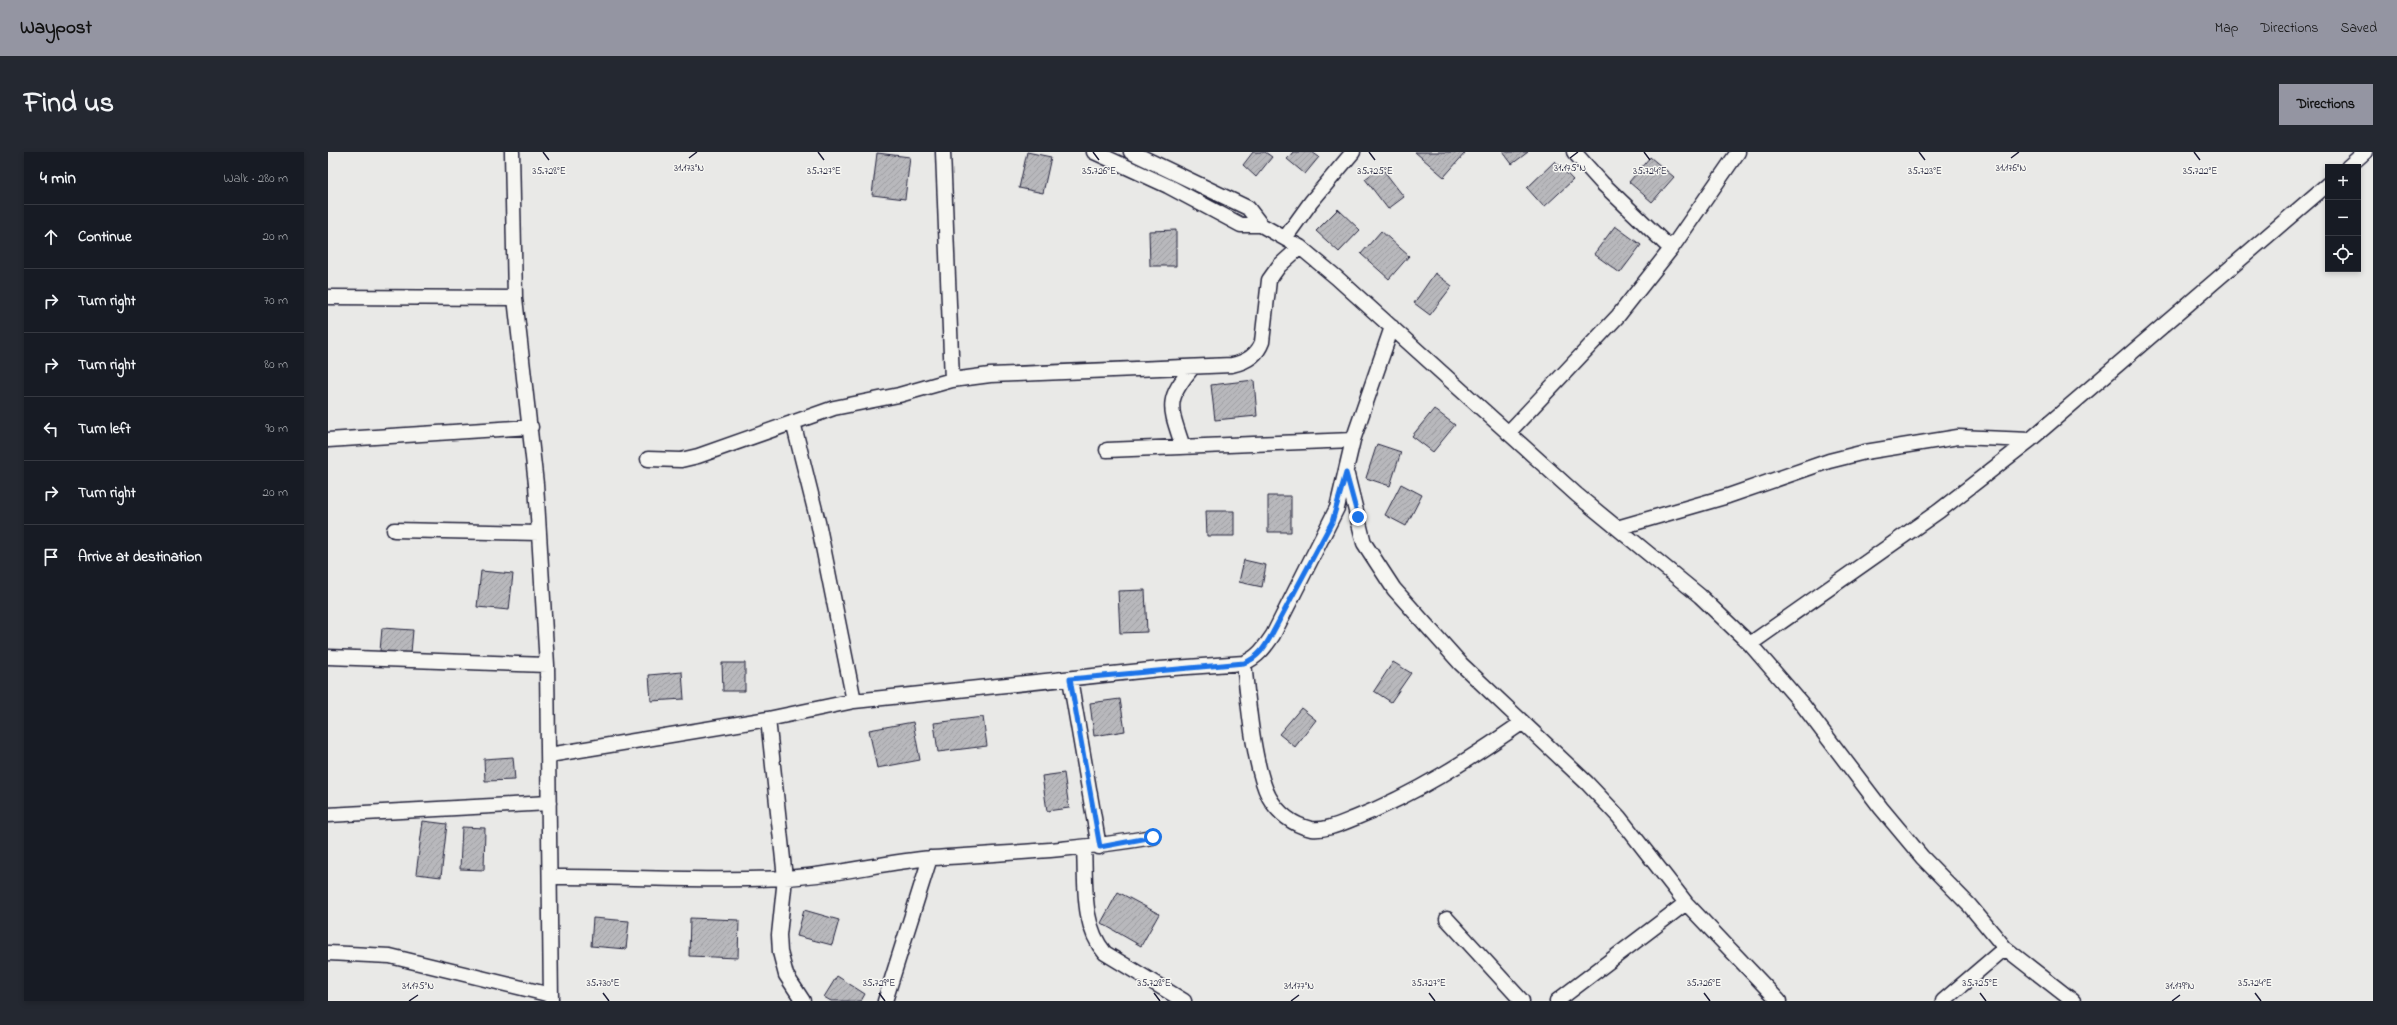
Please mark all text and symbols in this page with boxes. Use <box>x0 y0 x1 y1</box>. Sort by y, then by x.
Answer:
text: Waypost <box>20 15 92 42</box>
text: Map <box>2215 18 2238 39</box>
text: Directions <box>2260 18 2318 39</box>
text: Saved <box>2340 18 2377 39</box>
text: Find us <box>24 84 114 125</box>
button: Directions <box>2279 84 2373 125</box>
text: 31.173°N <box>674 161 704 176</box>
text: 31.175°N <box>1554 161 1586 176</box>
text: 31.176°N <box>1996 161 2026 176</box>
text: 35.728°E <box>532 164 566 179</box>
text: 35.727°E <box>807 164 841 179</box>
text: 35.726°E <box>1082 164 1116 179</box>
text: 35.725°E <box>1357 164 1393 179</box>
text: 35.724°E <box>1633 164 1667 179</box>
text: 35.723°E <box>1908 164 1942 179</box>
text: 35.722°E <box>2183 164 2217 179</box>
map controls <box>2325 164 2361 272</box>
button: + <box>2325 164 2361 200</box>
text: 4 min <box>40 166 76 191</box>
text: Walk · 280 m <box>223 169 288 188</box>
button: − <box>2325 200 2361 236</box>
icon: ahead <box>40 226 62 248</box>
text: Continue <box>78 226 132 248</box>
text: 20 m <box>263 227 288 246</box>
button: locate <box>2325 236 2361 272</box>
icon: right <box>40 290 62 312</box>
text: Turn right <box>78 290 136 312</box>
text: 70 m <box>264 291 288 310</box>
icon: right <box>40 354 62 376</box>
text: Turn right <box>78 354 136 376</box>
text: 80 m <box>264 355 288 374</box>
icon: left <box>40 418 62 440</box>
text: Turn left <box>78 418 131 440</box>
text: 90 m <box>265 419 288 438</box>
icon: right <box>40 482 62 504</box>
text: Turn right <box>78 482 136 504</box>
text: 20 m <box>263 483 288 502</box>
route end <box>1349 508 1367 526</box>
icon: arrive <box>40 546 62 568</box>
text: Arrive at destination <box>78 546 202 568</box>
route start <box>1144 828 1162 846</box>
text: 35.730°E <box>586 976 620 991</box>
text: 35.729°E <box>863 976 895 991</box>
text: 35.728°E <box>1137 976 1171 991</box>
text: 35.727°E <box>1412 976 1446 991</box>
text: 35.726°E <box>1687 976 1721 991</box>
text: 35.725°E <box>1962 976 1998 991</box>
text: 35.724°E <box>2238 976 2272 991</box>
text: 31.175°N <box>402 979 434 994</box>
text: 31.177°N <box>1284 979 1314 994</box>
text: 31.179°N <box>2165 979 2195 994</box>

